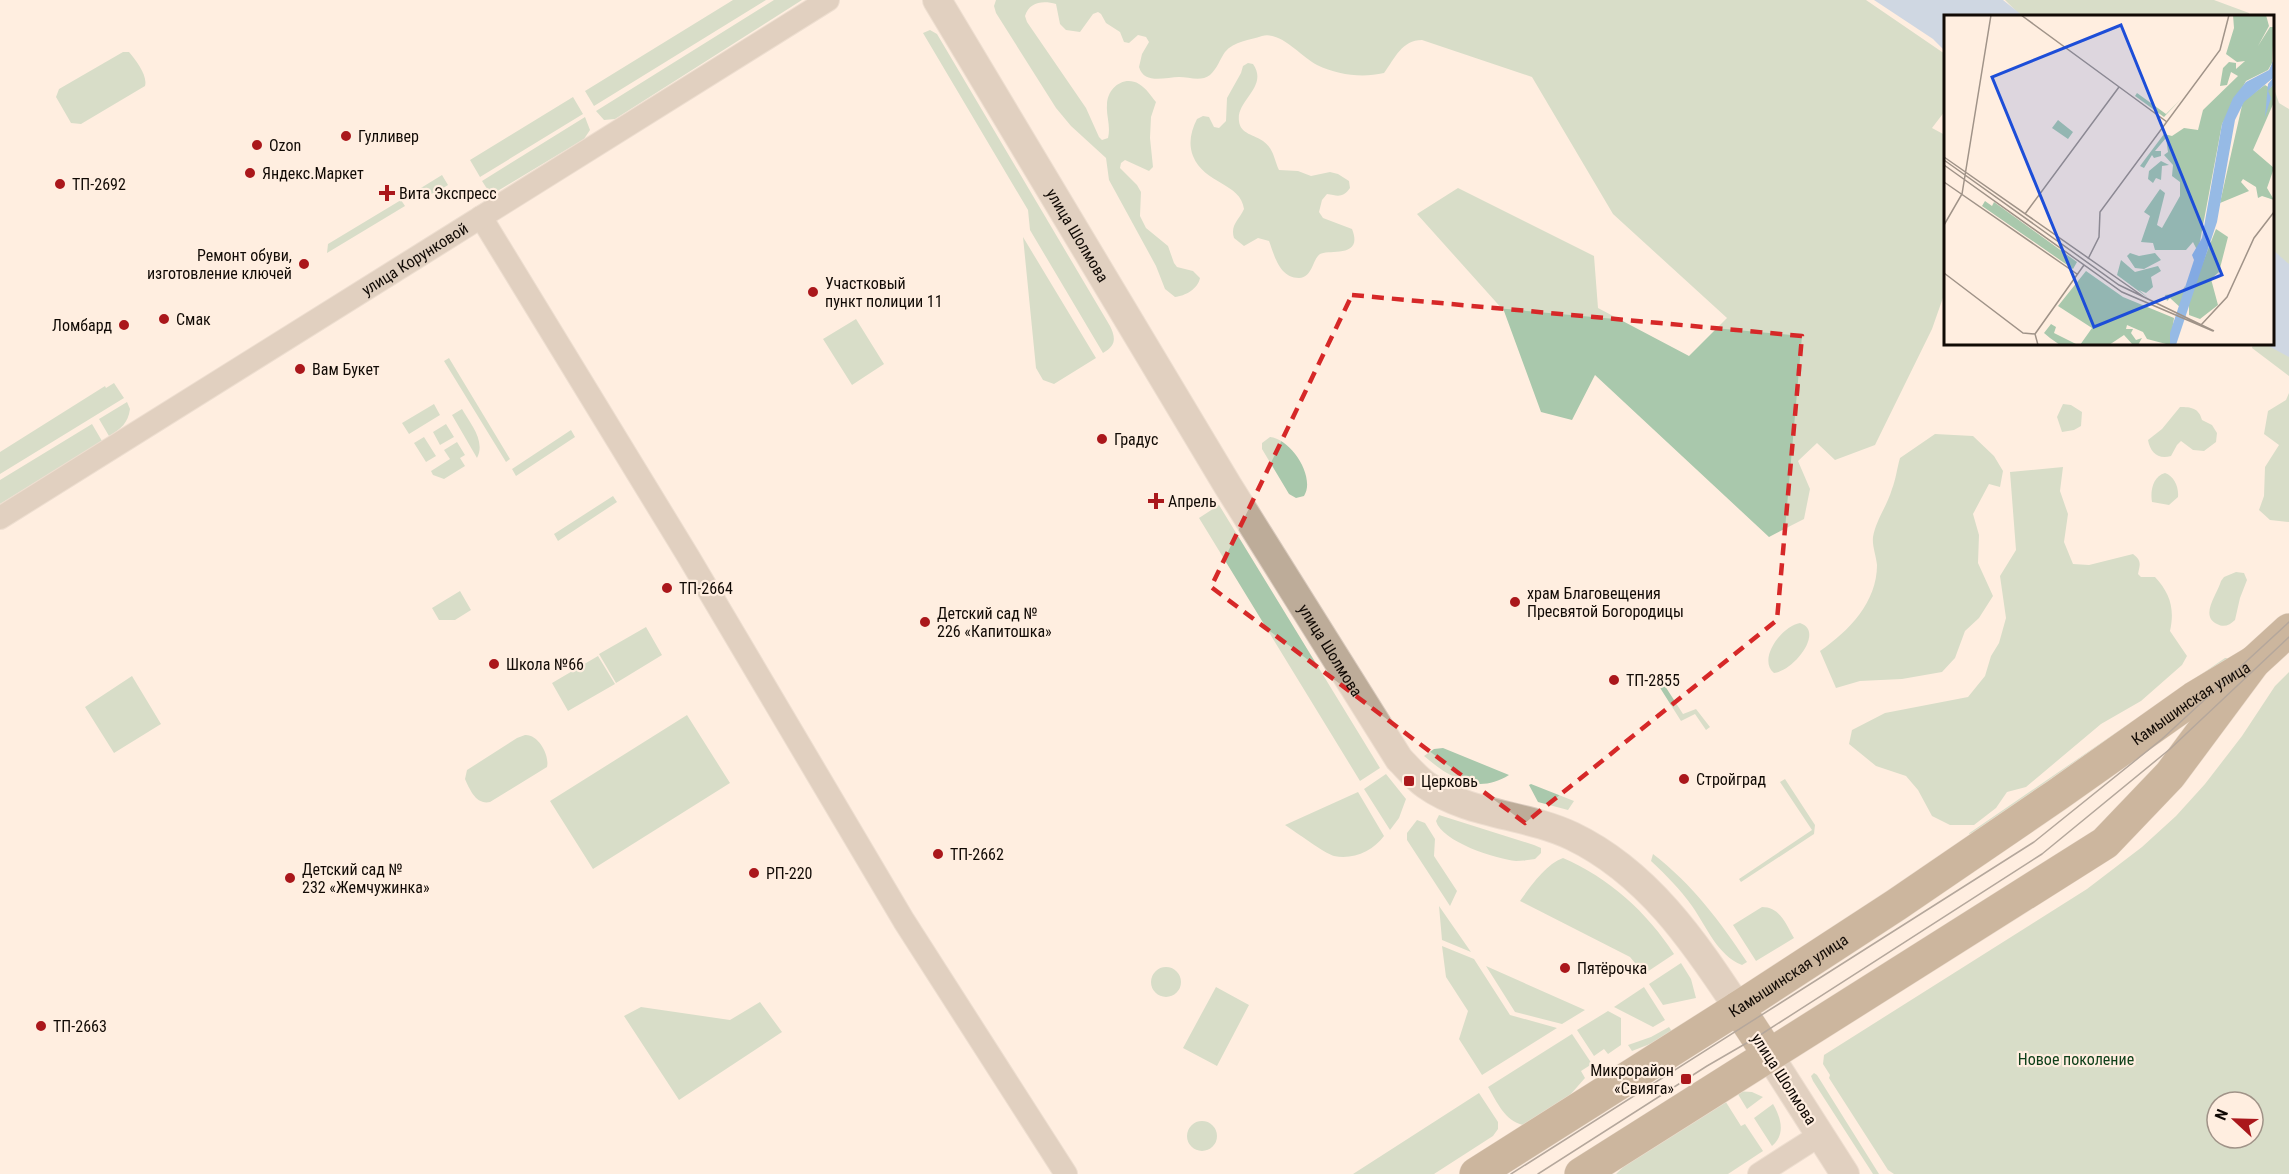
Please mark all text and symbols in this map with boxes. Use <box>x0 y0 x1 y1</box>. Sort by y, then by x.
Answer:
inset map <box>1944 15 2274 345</box>
place label: Гулливер <box>358 127 419 146</box>
marker: Гулливер <box>339 129 353 143</box>
place label: Ozon <box>269 136 301 155</box>
marker: Ozon <box>250 138 264 152</box>
place label: Яндекс.Маркет <box>262 164 364 183</box>
marker: Яндекс.Маркет <box>243 166 257 180</box>
place label: ТП-2692 <box>72 175 126 194</box>
marker: ТП-2692 <box>53 177 67 191</box>
place label: Вита Экспресс <box>399 184 497 203</box>
street label: улица Шолмова <box>1042 185 1113 285</box>
marker: Вита Экспресс <box>380 186 394 200</box>
street label: улица Корунковой <box>358 218 471 299</box>
place label: Ремонт обуви, изготовление ключей <box>147 246 292 283</box>
marker: Ремонт обуви, изготовление ключей <box>297 257 311 271</box>
place label: Участковый пункт полиции 11 <box>825 274 943 311</box>
marker: Участковый пункт полиции 11 <box>806 285 820 299</box>
place label: Смак <box>176 310 211 329</box>
marker: Смак <box>157 312 171 326</box>
place label: Ломбард <box>52 316 112 335</box>
marker: Ломбард <box>117 318 131 332</box>
place label: Вам Букет <box>312 360 380 379</box>
marker: Вам Букет <box>293 362 307 376</box>
place label: Градус <box>1114 430 1158 449</box>
marker: Градус <box>1095 432 1109 446</box>
place label: Апрель <box>1168 492 1217 511</box>
marker: Апрель <box>1149 494 1163 508</box>
place label: ТП-2664 <box>679 579 733 598</box>
marker: ТП-2664 <box>660 581 674 595</box>
place label: храм Благовещения Пресвятой Богородицы <box>1527 584 1684 621</box>
marker: храм Благовещения Пресвятой Богородицы <box>1508 595 1522 609</box>
street label: улица Шолмова <box>1295 600 1367 700</box>
place label: Детский сад № 226 «Капитошка» <box>937 604 1052 641</box>
marker: Детский сад № 226 «Капитошка» <box>918 615 932 629</box>
place label: Школа №66 <box>506 655 584 674</box>
marker: Школа №66 <box>487 657 501 671</box>
street label: Камышинская улица <box>2127 657 2253 749</box>
place label: ТП-2855 <box>1626 671 1680 690</box>
marker: ТП-2855 <box>1607 673 1621 687</box>
place label: Стройград <box>1696 770 1766 789</box>
place label: Церковь <box>1421 772 1478 791</box>
marker: Стройград <box>1677 772 1691 786</box>
marker: Церковь <box>1402 774 1416 788</box>
place label: ТП-2662 <box>950 845 1004 864</box>
marker: ТП-2662 <box>931 847 945 861</box>
place label: Детский сад № 232 «Жемчужинка» <box>302 860 430 897</box>
place label: РП-220 <box>766 864 812 883</box>
marker: РП-220 <box>747 866 761 880</box>
marker: Детский сад № 232 «Жемчужинка» <box>283 871 297 885</box>
street label: Камышинская улица <box>1725 930 1851 1021</box>
place label: Пятёрочка <box>1577 959 1647 978</box>
marker: Пятёрочка <box>1558 961 1572 975</box>
place label: ТП-2663 <box>53 1017 107 1036</box>
marker: ТП-2663 <box>34 1019 48 1033</box>
street label: улица Шолмова <box>1747 1030 1821 1128</box>
park label: Новое поколение <box>2018 1050 2134 1069</box>
place label: Микрорайон «Свияга» <box>1590 1061 1674 1098</box>
marker: Микрорайон «Свияга» <box>1679 1072 1693 1086</box>
north arrow <box>2205 1090 2265 1150</box>
text: N <box>2211 1106 2232 1123</box>

